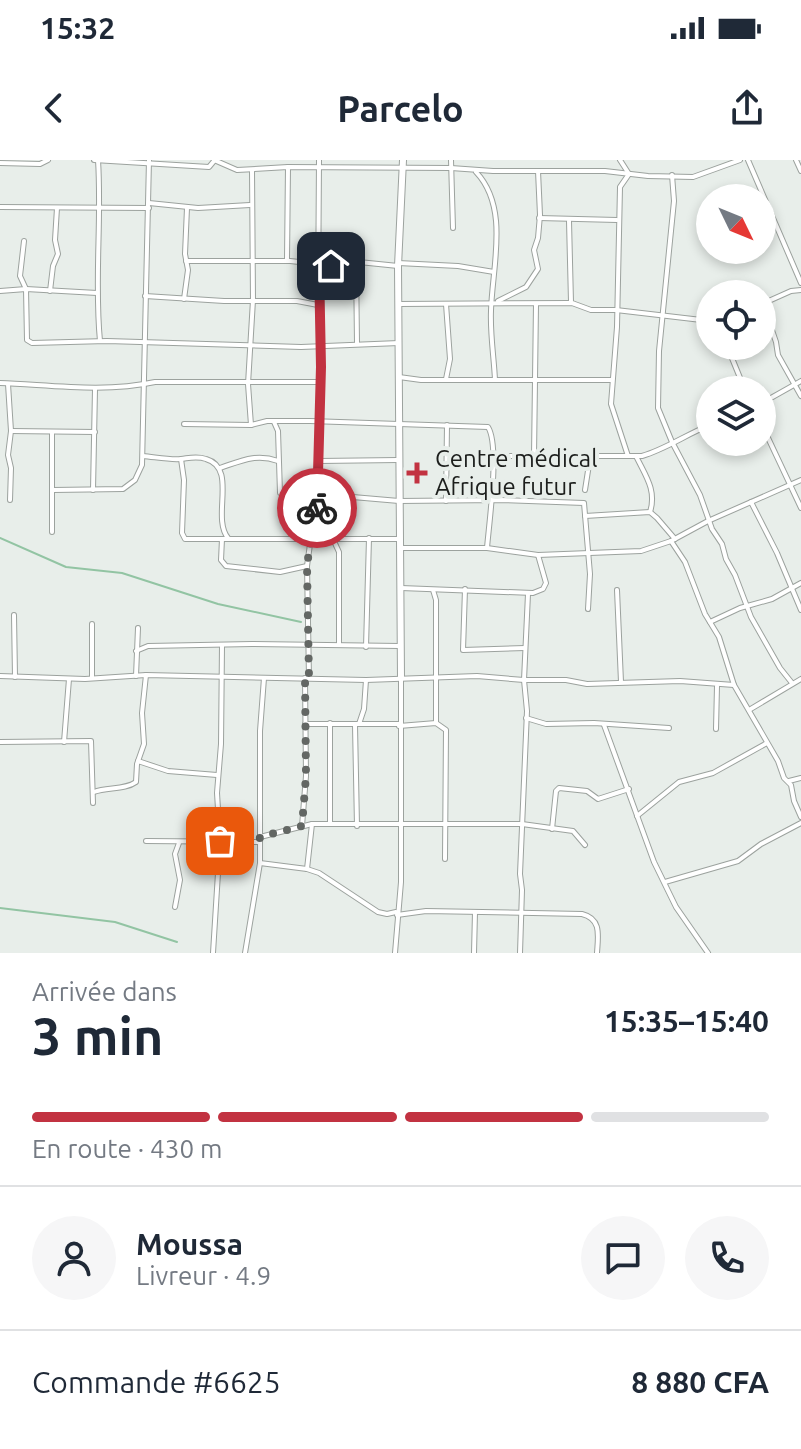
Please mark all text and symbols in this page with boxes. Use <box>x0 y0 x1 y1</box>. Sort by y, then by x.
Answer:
text: 15:32 <box>40 11 115 45</box>
icon: back <box>32 86 76 130</box>
icon: share <box>725 86 769 130</box>
text: Parcelo <box>337 88 464 129</box>
north arrow <box>696 184 776 264</box>
map controls <box>696 184 776 456</box>
pin <box>297 232 365 300</box>
icon: home <box>309 244 353 288</box>
button: locate <box>696 280 776 360</box>
button: layers <box>696 376 776 456</box>
place label: Centre médical Afrique futur <box>435 445 597 500</box>
marker: Centre médical Afrique futur <box>406 462 428 484</box>
courier <box>277 468 357 548</box>
icon: bike <box>295 486 339 530</box>
pin <box>186 807 254 875</box>
icon: bag <box>198 819 242 863</box>
text: Arrivée dans <box>32 977 177 1006</box>
text: 15:35–15:40 <box>604 1004 769 1038</box>
text: 3 min <box>32 1007 163 1065</box>
text: En route · 430 m <box>32 1134 222 1163</box>
button: person <box>32 1216 116 1300</box>
button: chat <box>581 1216 665 1300</box>
button: phone <box>685 1216 769 1300</box>
text: Moussa <box>136 1227 243 1261</box>
text: Livreur · 4.9 <box>136 1261 271 1290</box>
text: Commande #6625 <box>32 1365 281 1399</box>
text: 8 880 CFA <box>631 1365 769 1399</box>

